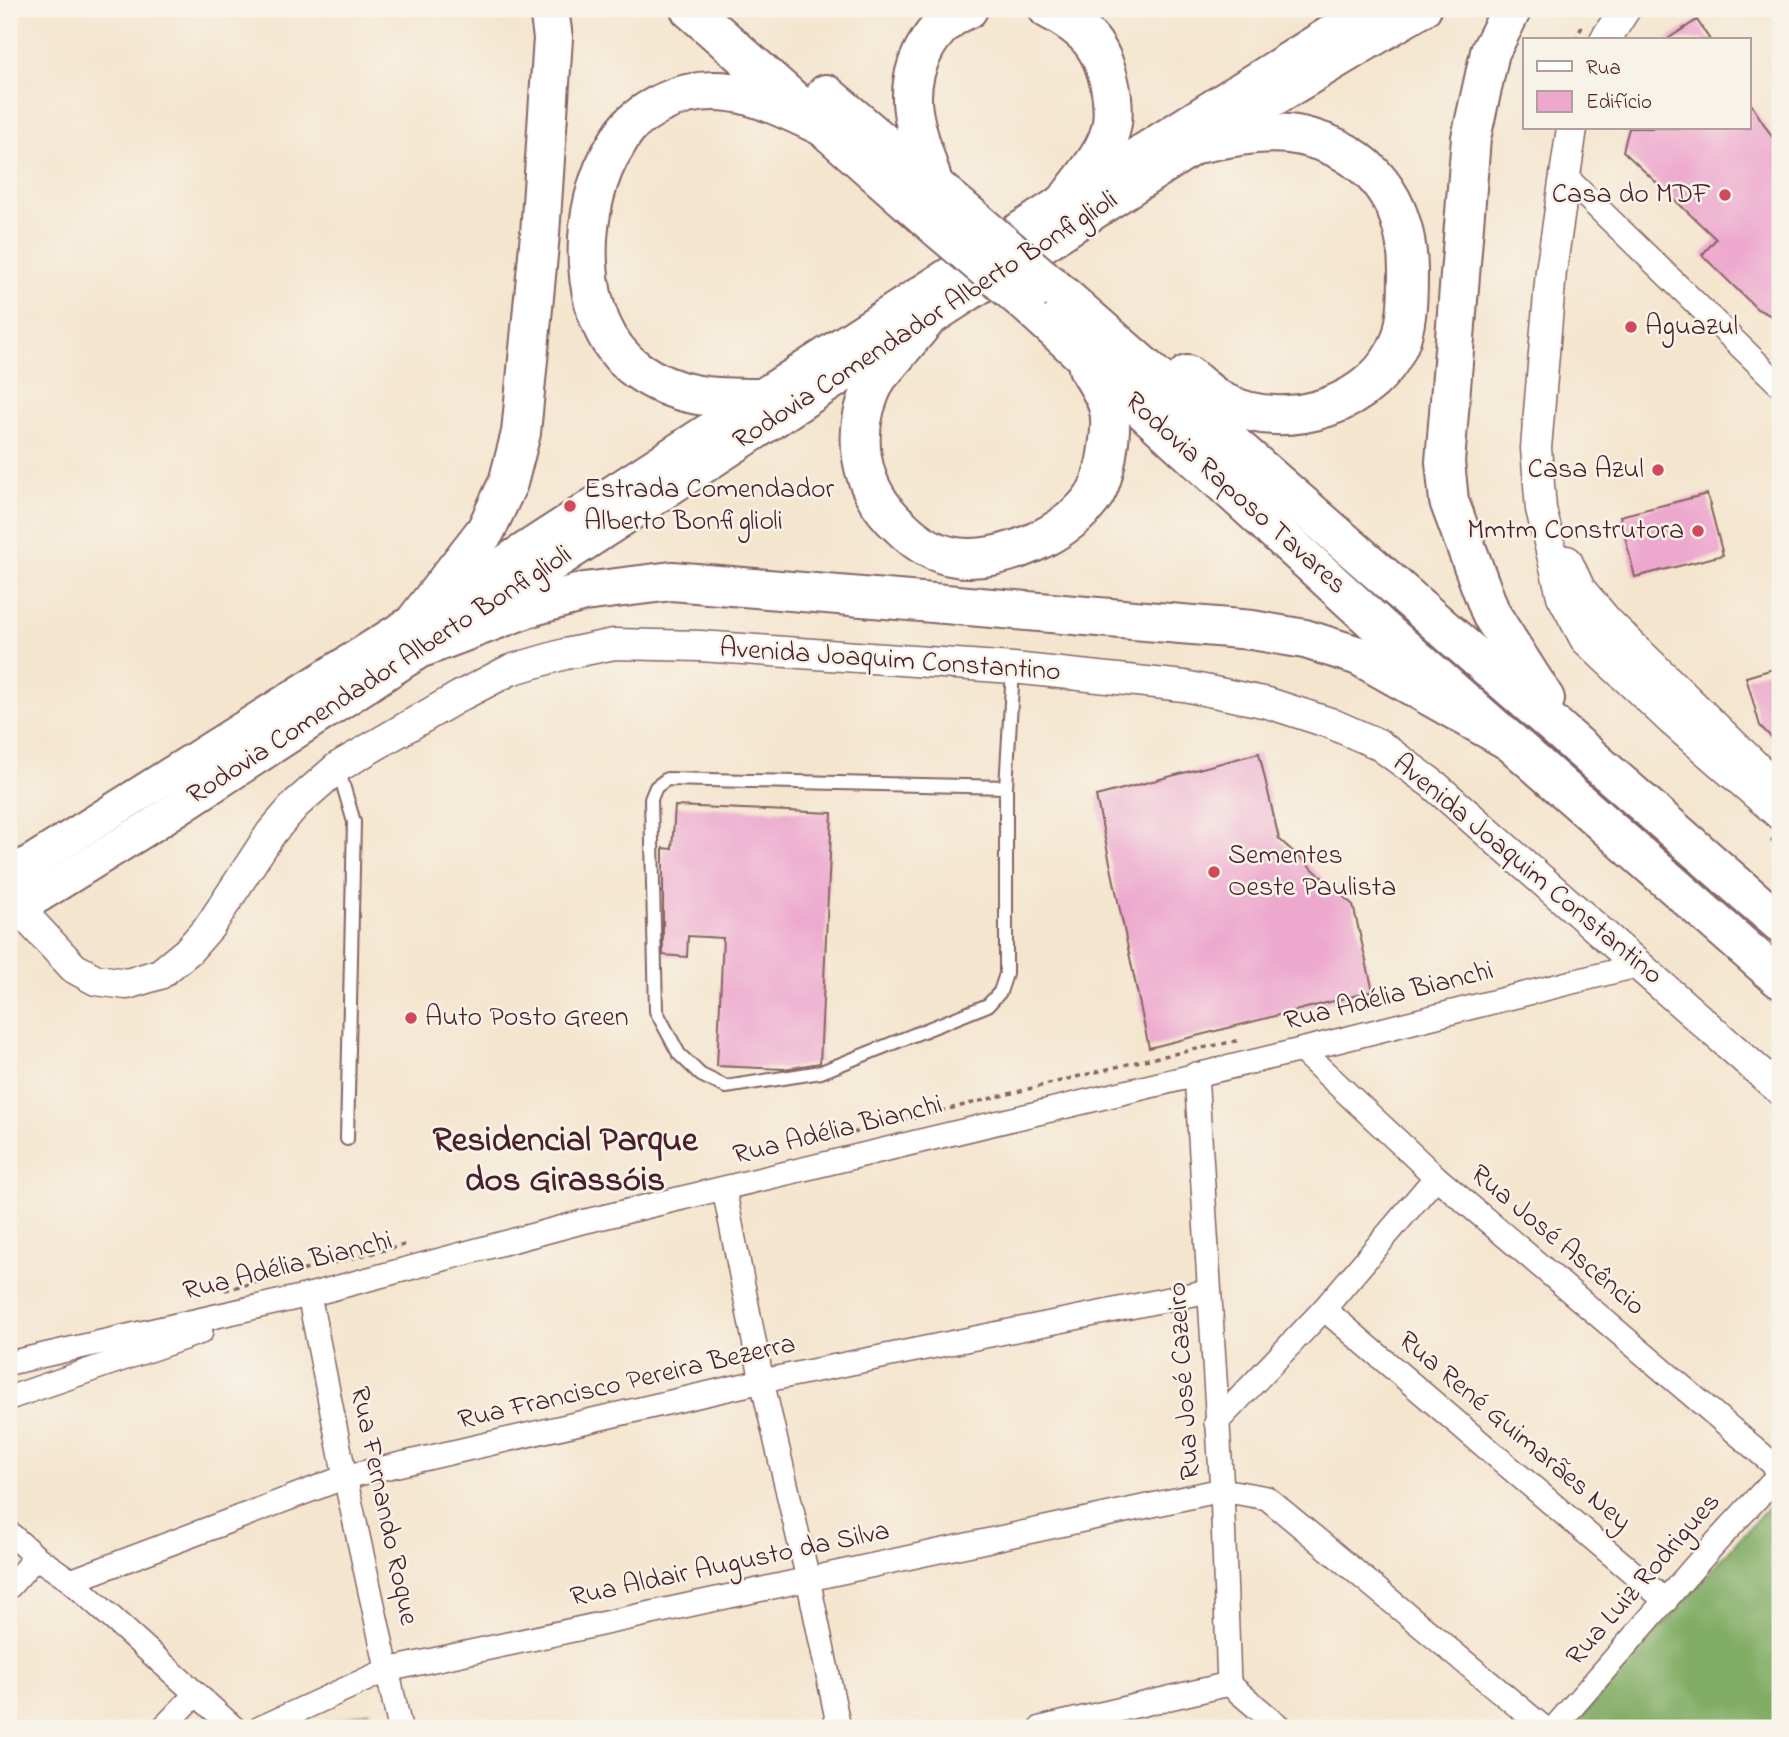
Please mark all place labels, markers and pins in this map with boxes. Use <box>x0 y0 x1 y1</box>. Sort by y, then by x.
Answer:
place label: Casa do MDF <box>1552 175 1711 216</box>
marker: Casa do MDF <box>1717 187 1733 203</box>
place label: Aguazul <box>1645 307 1738 348</box>
marker: Aguazul <box>1623 319 1639 335</box>
place label: Casa Azul <box>1528 450 1644 491</box>
marker: Casa Azul <box>1650 462 1666 478</box>
place label: Estrada Comendador Alberto Bonfiglioli <box>584 470 834 543</box>
marker: Estrada Comendador Alberto Bonfiglioli <box>562 498 578 514</box>
place label: Mmtm Construtora <box>1467 511 1684 552</box>
marker: Mmtm Construtora <box>1690 523 1706 539</box>
place label: Sementes Oeste Paulista <box>1228 836 1396 909</box>
marker: Sementes Oeste Paulista <box>1206 864 1222 880</box>
place label: Auto Posto Green <box>425 998 629 1039</box>
marker: Auto Posto Green <box>403 1010 419 1026</box>

